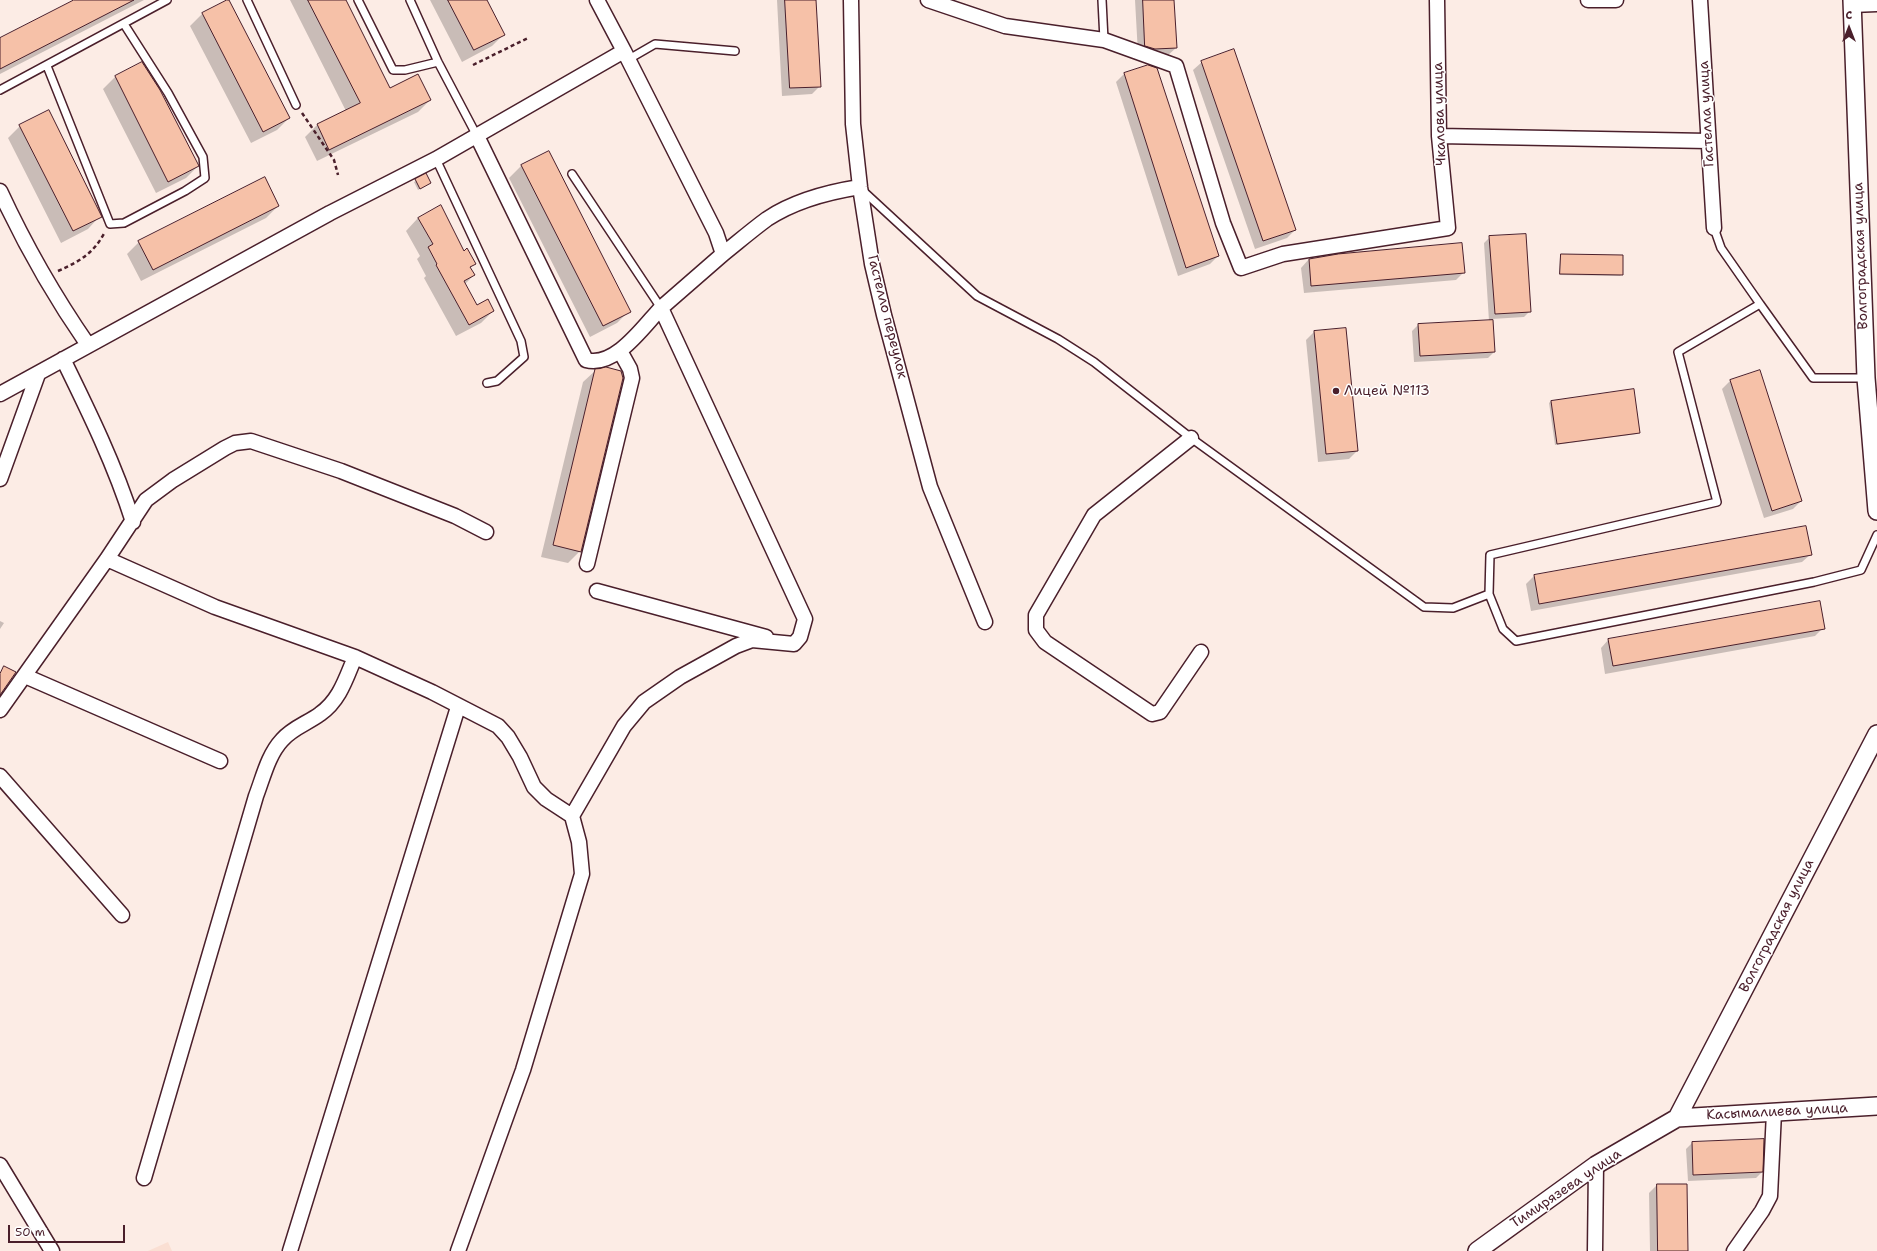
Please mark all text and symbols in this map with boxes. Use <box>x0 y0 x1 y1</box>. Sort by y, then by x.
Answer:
north arrow <box>1829 8 1869 48</box>
text: С <box>1846 8 1852 23</box>
street label: Гастелла улица <box>1696 60 1718 168</box>
street label: Чкалова улица <box>1430 62 1450 166</box>
street label: Волгоградская улица <box>1850 182 1872 330</box>
street label: Гастелло переулок <box>863 253 911 381</box>
place label: Лицей №113 <box>1344 383 1430 399</box>
marker: Лицей №113 <box>1331 386 1341 396</box>
street label: Волгоградская улица <box>1736 857 1818 995</box>
street label: Касымалиева улица <box>1706 1100 1848 1124</box>
street label: Тимирязева улица <box>1508 1146 1624 1232</box>
scale bar <box>10 1217 127 1243</box>
text: 50 m <box>15 1224 45 1240</box>

